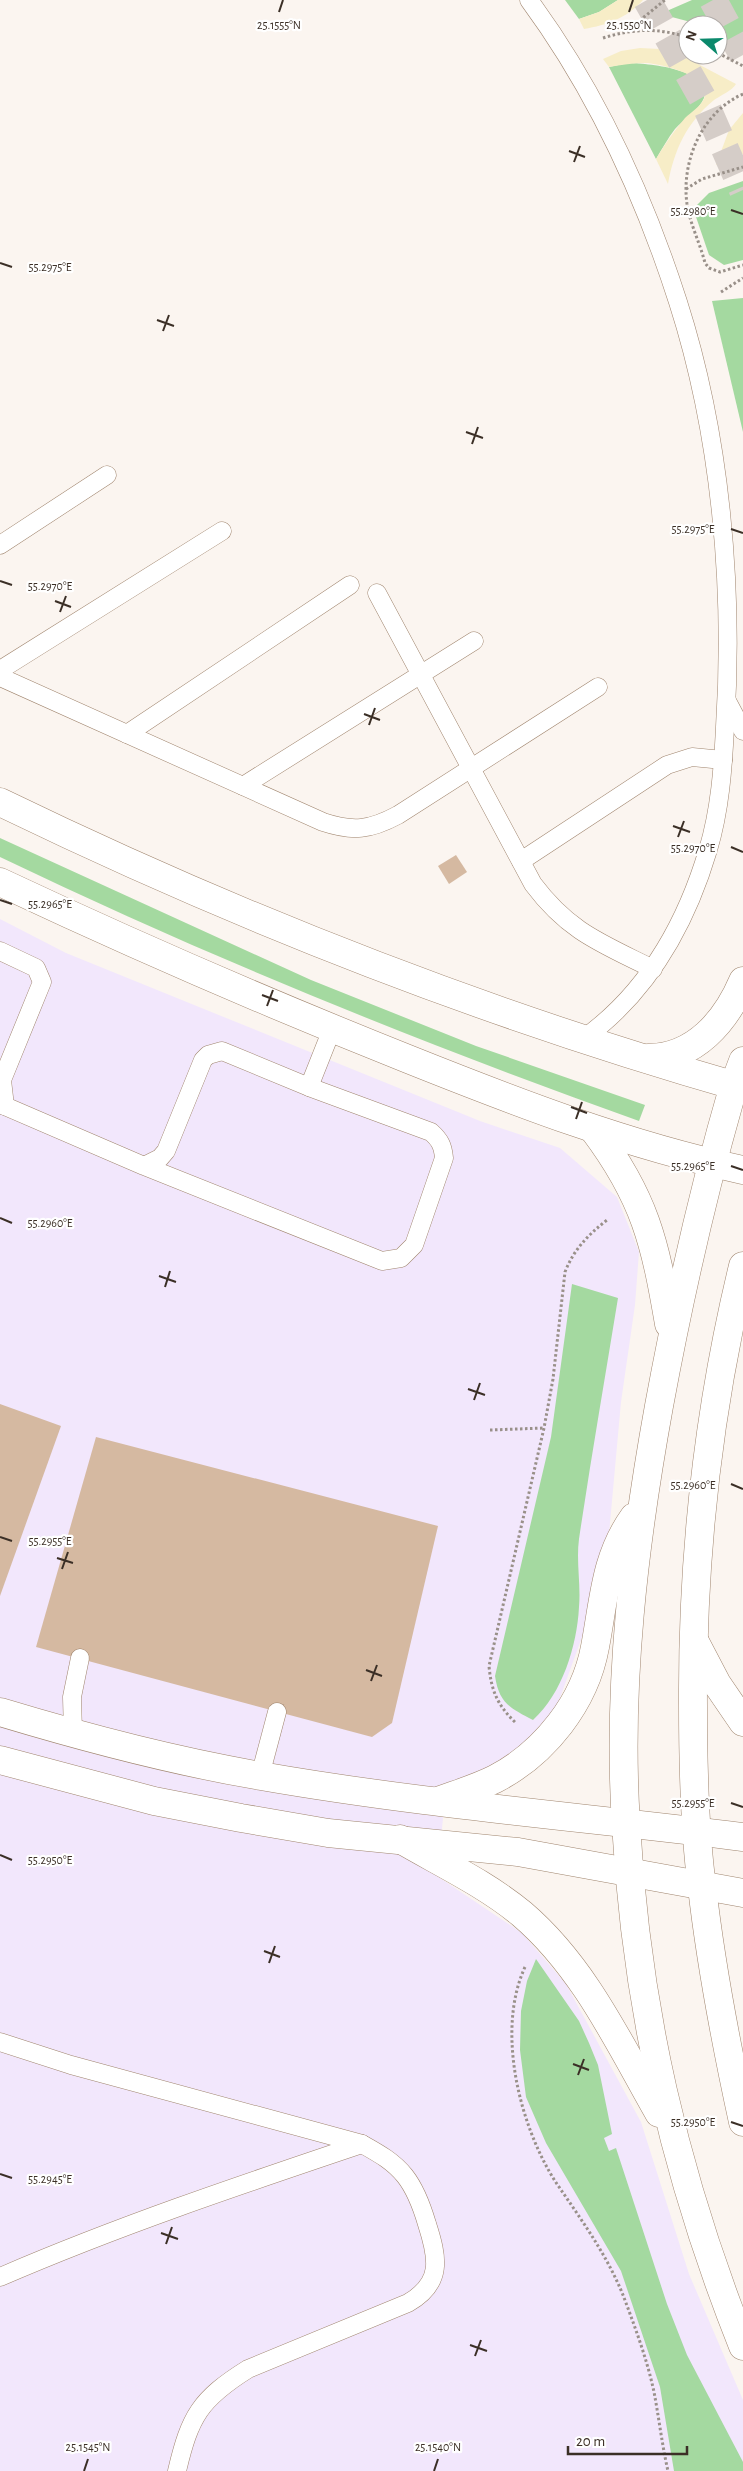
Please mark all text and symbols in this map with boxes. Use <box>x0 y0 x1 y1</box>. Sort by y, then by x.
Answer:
north arrow <box>678 15 728 65</box>
text: 25.1555°N <box>257 19 301 31</box>
text: 25.1550°N <box>606 19 652 31</box>
text: N <box>683 29 700 43</box>
text: 55.2980°E <box>670 205 716 217</box>
text: 55.2975°E <box>28 261 72 273</box>
text: 55.2975°E <box>671 523 715 535</box>
text: 55.2970°E <box>28 580 72 592</box>
text: 55.2970°E <box>671 842 715 854</box>
text: 55.2965°E <box>28 898 72 910</box>
text: 55.2965°E <box>671 1160 715 1172</box>
text: 55.2960°E <box>27 1217 73 1229</box>
text: 55.2960°E <box>670 1479 716 1491</box>
text: 55.2955°E <box>28 1535 72 1547</box>
text: 55.2955°E <box>671 1797 715 1809</box>
text: 55.2950°E <box>28 1854 72 1866</box>
text: 55.2950°E <box>671 2116 715 2128</box>
text: 55.2945°E <box>28 2173 72 2185</box>
scale bar <box>568 2424 687 2456</box>
text: 20 m <box>576 2434 605 2449</box>
text: 25.1545°N <box>66 2441 110 2453</box>
text: 25.1540°N <box>415 2441 461 2453</box>

